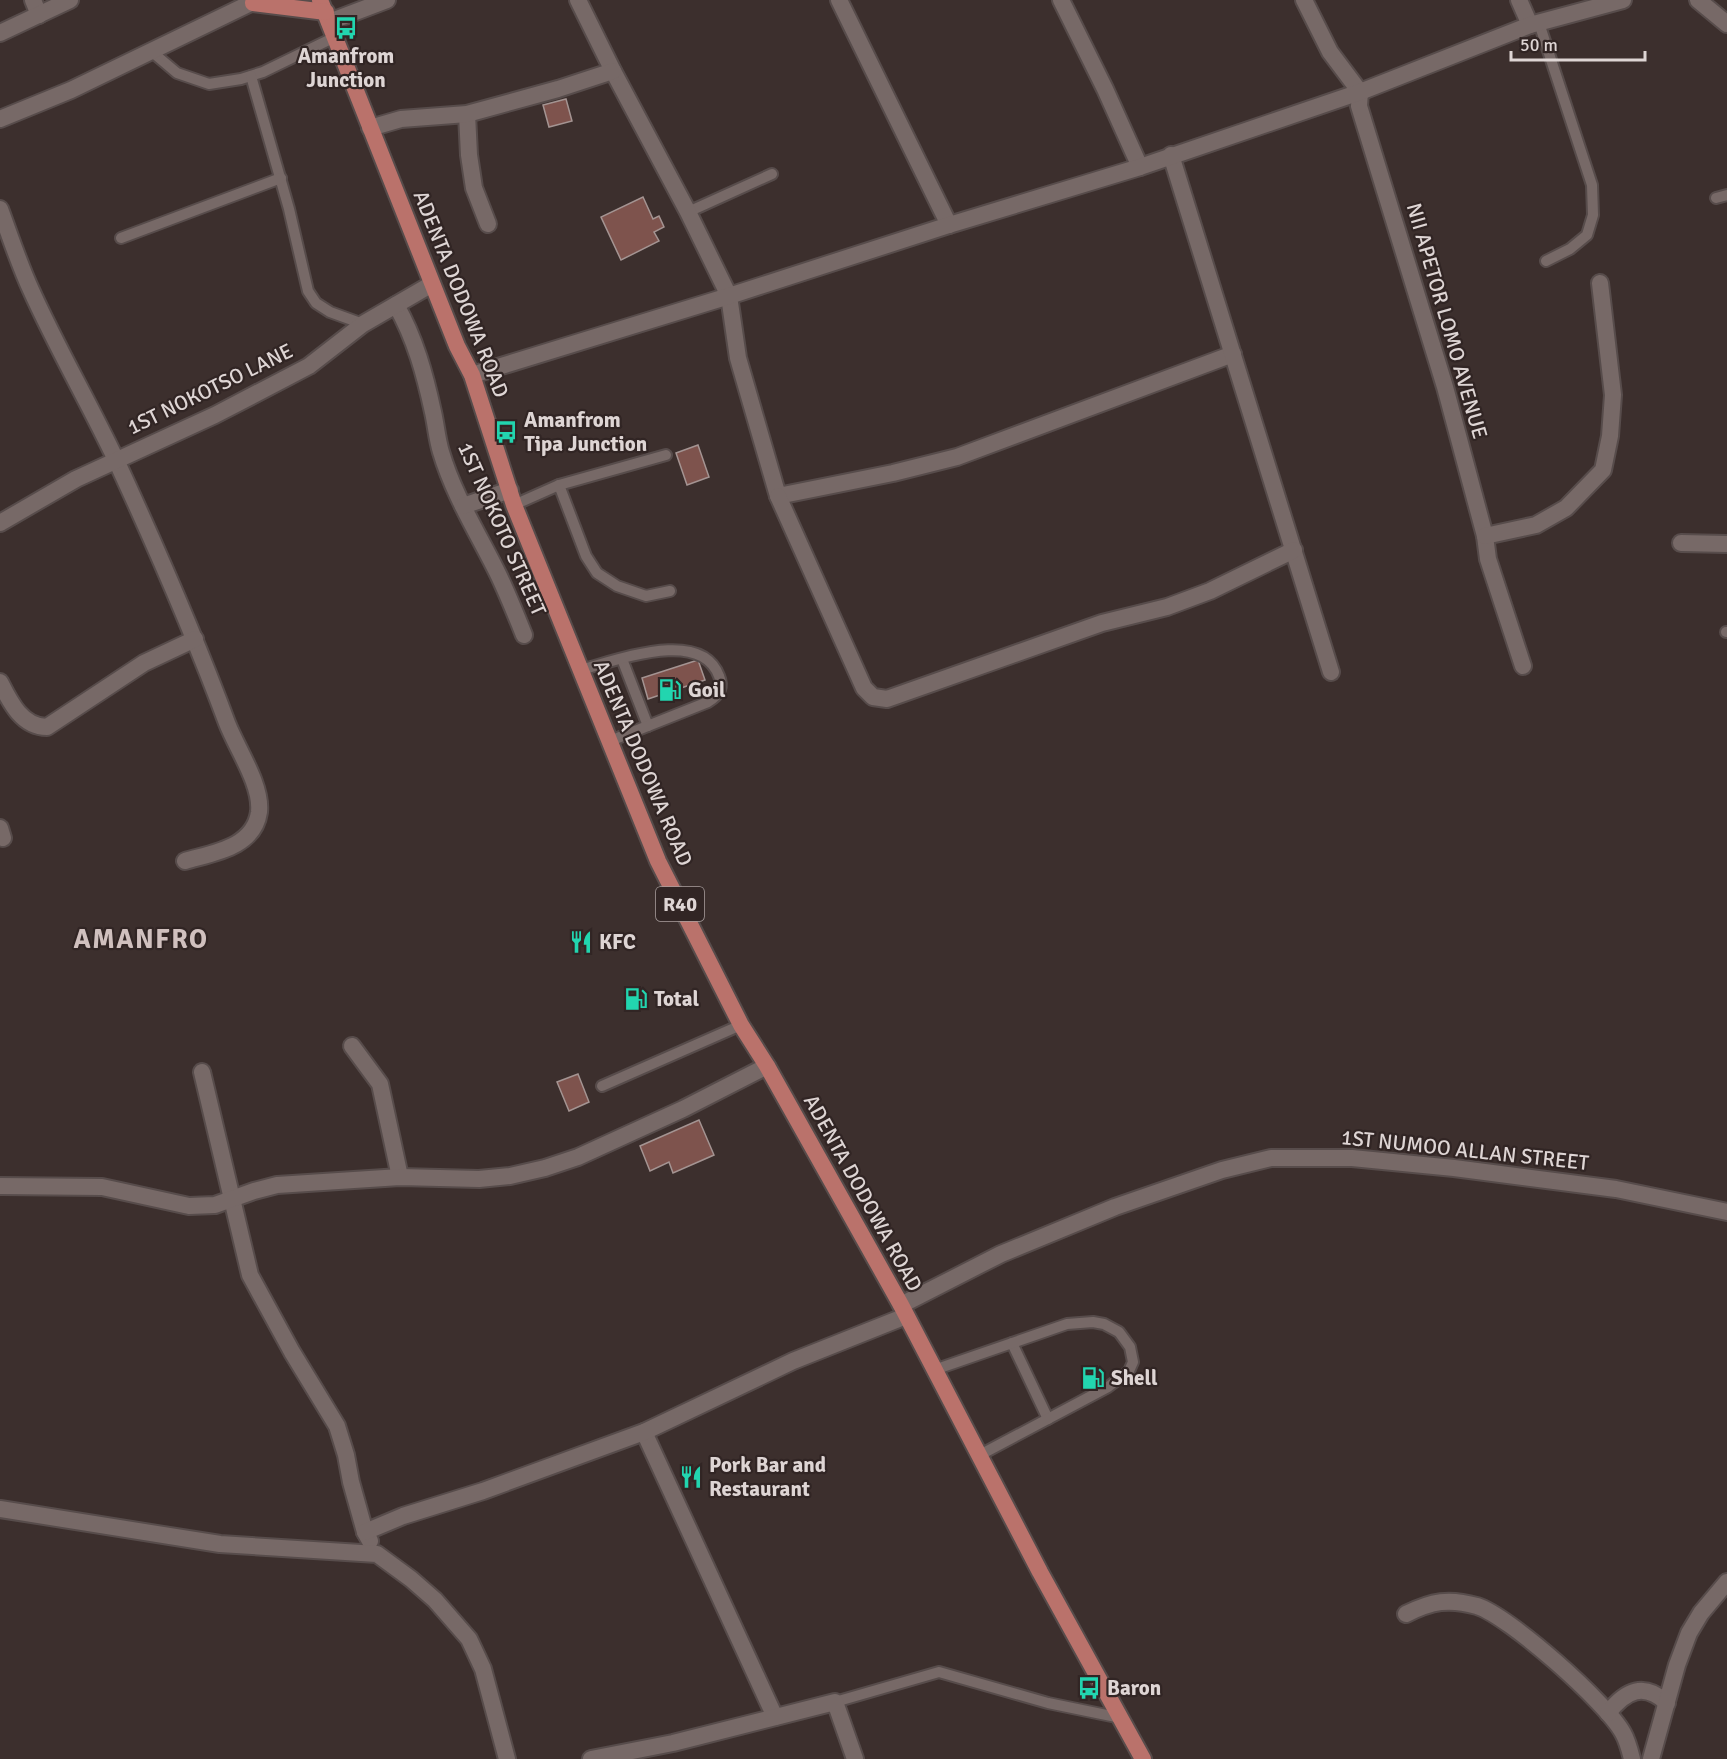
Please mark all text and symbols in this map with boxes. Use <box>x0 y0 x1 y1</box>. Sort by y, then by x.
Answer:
bus stop icon: Amanfrom Junction <box>333 15 359 41</box>
scale bar <box>1511 24 1644 62</box>
text: 50 m <box>1520 34 1558 56</box>
place label: Amanfrom Junction <box>298 43 394 93</box>
street label: ADENTA DODOWA ROAD <box>408 187 514 401</box>
street label: NII APETOR LOMO AVENUE <box>1401 200 1493 442</box>
street label: 1ST NOKOTSO LANE <box>123 338 297 440</box>
place label: Amanfrom Tipa Junction <box>524 407 647 457</box>
bus stop icon: Amanfrom Tipa Junction <box>493 419 519 445</box>
street label: 1ST NOKOTO STREET <box>452 438 552 620</box>
street label: ADENTA DODOWA ROAD <box>588 656 698 870</box>
fuel station icon: Goil <box>657 677 683 703</box>
place label: Goil <box>688 677 726 703</box>
road number: R40 <box>656 887 704 921</box>
district label: AMANFRO <box>74 923 208 956</box>
restaurant icon: KFC <box>568 929 594 955</box>
place label: KFC <box>599 929 636 955</box>
fuel station icon: Total <box>623 986 649 1012</box>
place label: Total <box>654 986 699 1012</box>
street label: ADENTA DODOWA ROAD <box>798 1090 928 1296</box>
street label: 1ST NUMOO ALLAN STREET <box>1340 1124 1591 1176</box>
fuel station icon: Shell <box>1080 1365 1106 1391</box>
place label: Shell <box>1111 1365 1158 1391</box>
place label: Pork Bar and Restaurant <box>709 1452 826 1502</box>
restaurant icon: Pork Bar and Restaurant <box>678 1464 704 1490</box>
bus stop icon: Baron <box>1076 1675 1102 1701</box>
place label: Baron <box>1107 1675 1161 1701</box>

